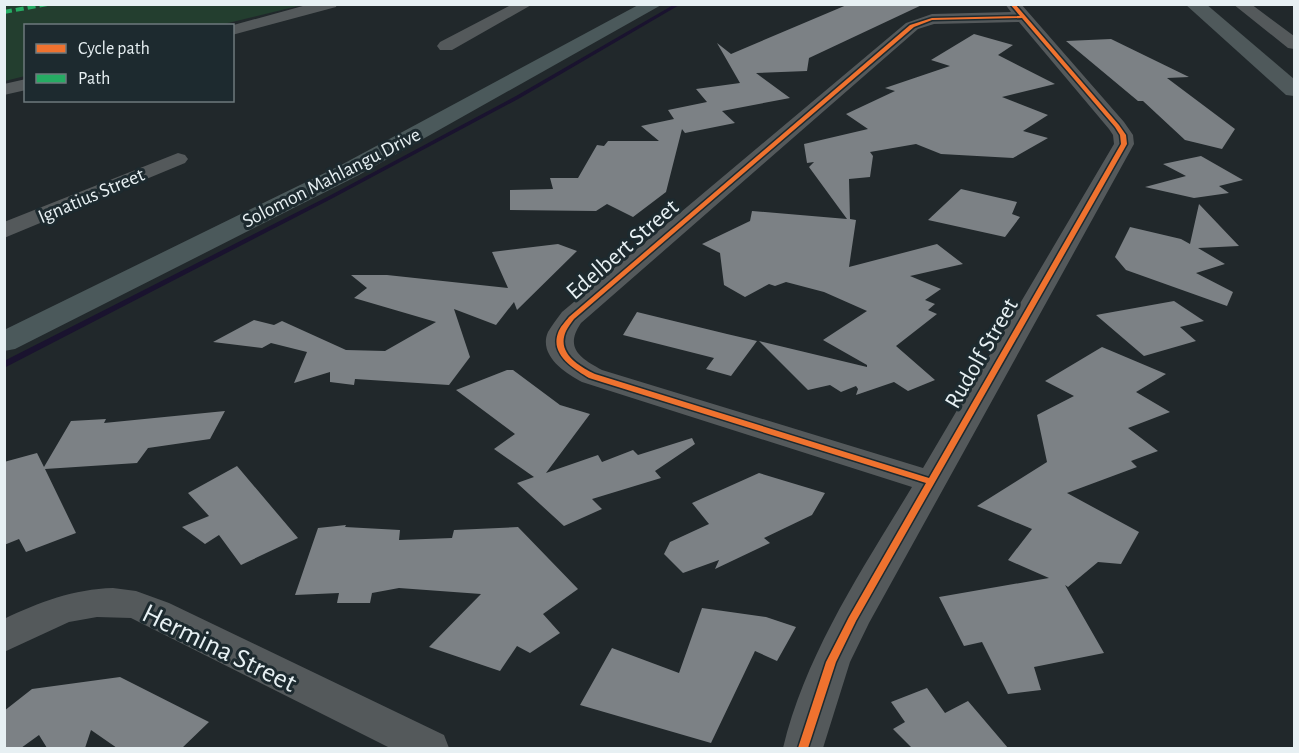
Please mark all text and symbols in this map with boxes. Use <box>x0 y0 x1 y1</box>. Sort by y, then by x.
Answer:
legend <box>24 24 234 102</box>
text: Cycle path <box>78 40 150 58</box>
text: Path <box>78 70 110 88</box>
street label: Solomon Mahlangu Drive <box>239 124 424 232</box>
street label: Ignatius Street <box>35 164 148 227</box>
street label: Edelbert Street <box>562 195 683 305</box>
street label: Rudolf Street <box>941 294 1023 413</box>
street label: Hermina Street <box>138 599 301 698</box>

